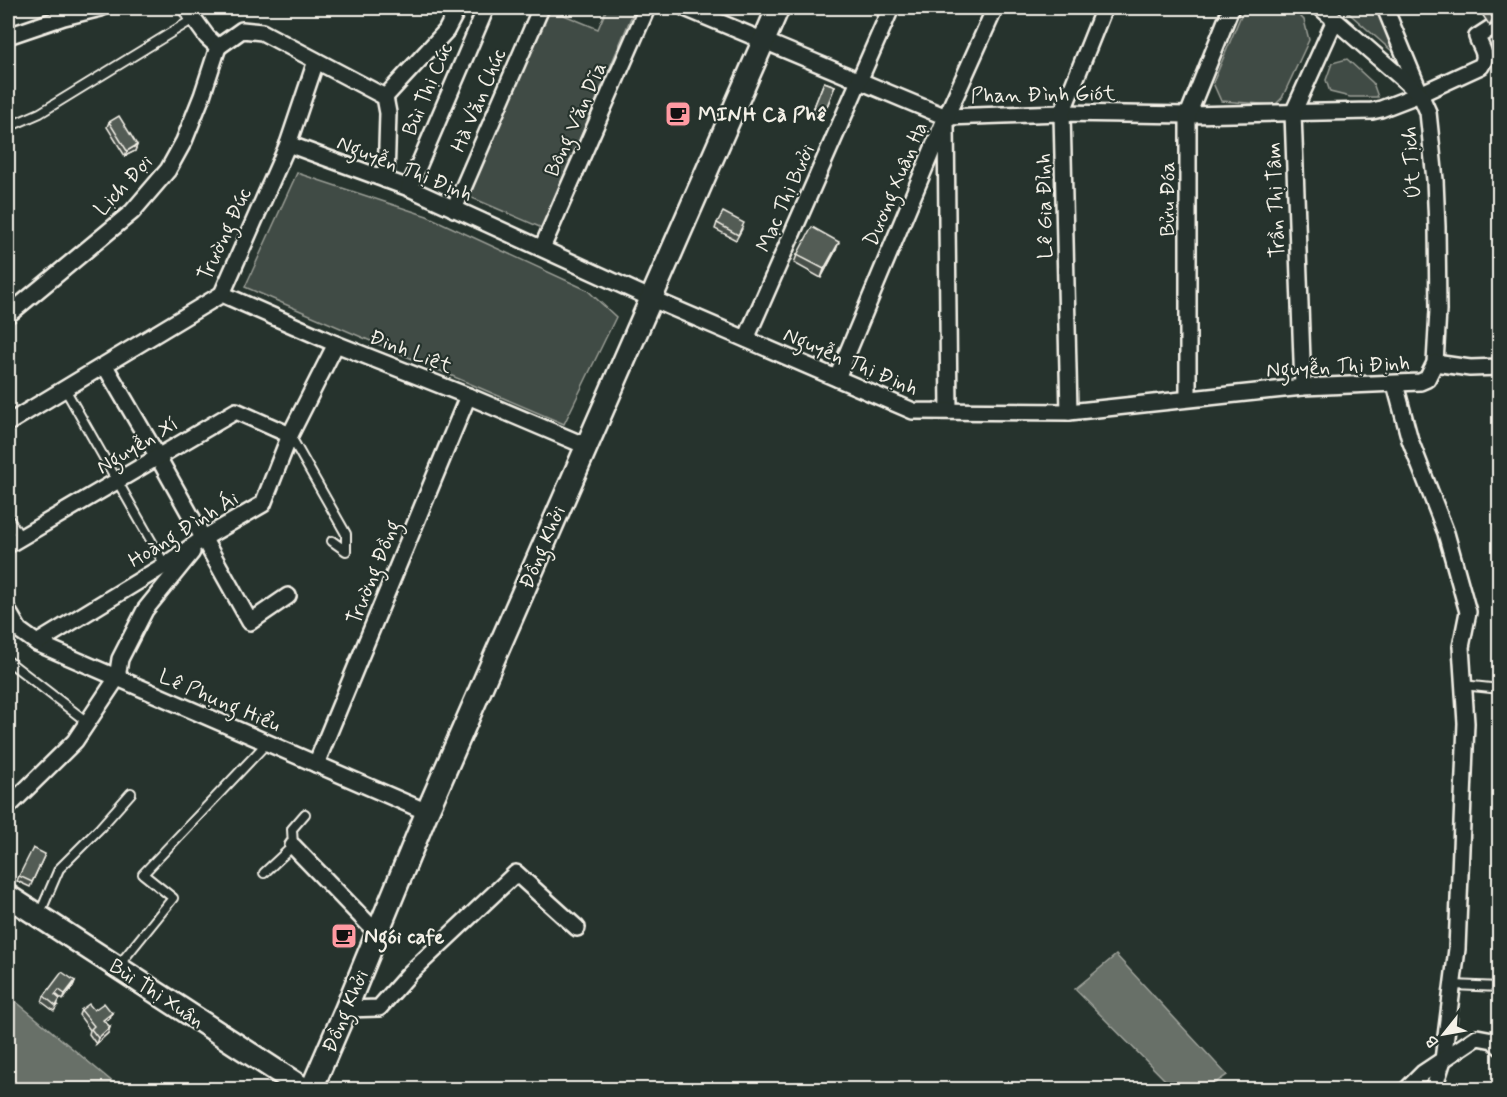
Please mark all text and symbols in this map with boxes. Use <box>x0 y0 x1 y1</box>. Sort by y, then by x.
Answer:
street label: Bùi Thị Cúc <box>396 39 460 140</box>
street label: Hà Văn Chúc <box>445 44 513 157</box>
street label: Bông Văn Dĩa <box>538 58 616 182</box>
street label: Phan Đình Giót <box>970 80 1116 110</box>
cafe icon: MINH Cà Phê <box>663 99 693 129</box>
place label: MINH Cà Phê <box>698 101 827 129</box>
street label: Dương Xuân Hạ <box>857 118 937 252</box>
street label: Út Tịch <box>1395 125 1429 200</box>
street label: Nguyễn Thị Định <box>332 129 477 211</box>
street label: Mạc Thị Bưởi <box>750 140 822 257</box>
street label: Trần Thị Tâm <box>1260 142 1292 258</box>
street label: Lịch Đợi <box>88 149 159 222</box>
street label: Lê Gia Đỉnh <box>1030 153 1060 259</box>
street label: Bửu Đóa <box>1154 161 1182 237</box>
street label: Trường Đúc <box>191 183 260 286</box>
street label: Nguyễn Thị Định <box>778 321 922 405</box>
street label: Đinh Liệt <box>365 323 457 381</box>
street label: Nguyễn Thị Định <box>1265 349 1411 387</box>
street label: Nguyễn Xí <box>91 410 185 483</box>
street label: Hoàng Đình Ái <box>123 485 245 577</box>
street label: Đồng Khởi <box>513 501 575 594</box>
street label: Trường Đồng <box>340 516 410 630</box>
street label: Lê Phụng Hiểu <box>154 663 285 741</box>
cafe icon: Ngói cafe <box>329 921 359 951</box>
place label: Ngói cafe <box>364 923 445 953</box>
street label: Bùi Thị Xuân <box>103 953 210 1035</box>
street label: Đồng Khởi <box>316 965 378 1058</box>
north arrow <box>1414 1004 1474 1064</box>
text: B <box>1421 1031 1444 1051</box>

